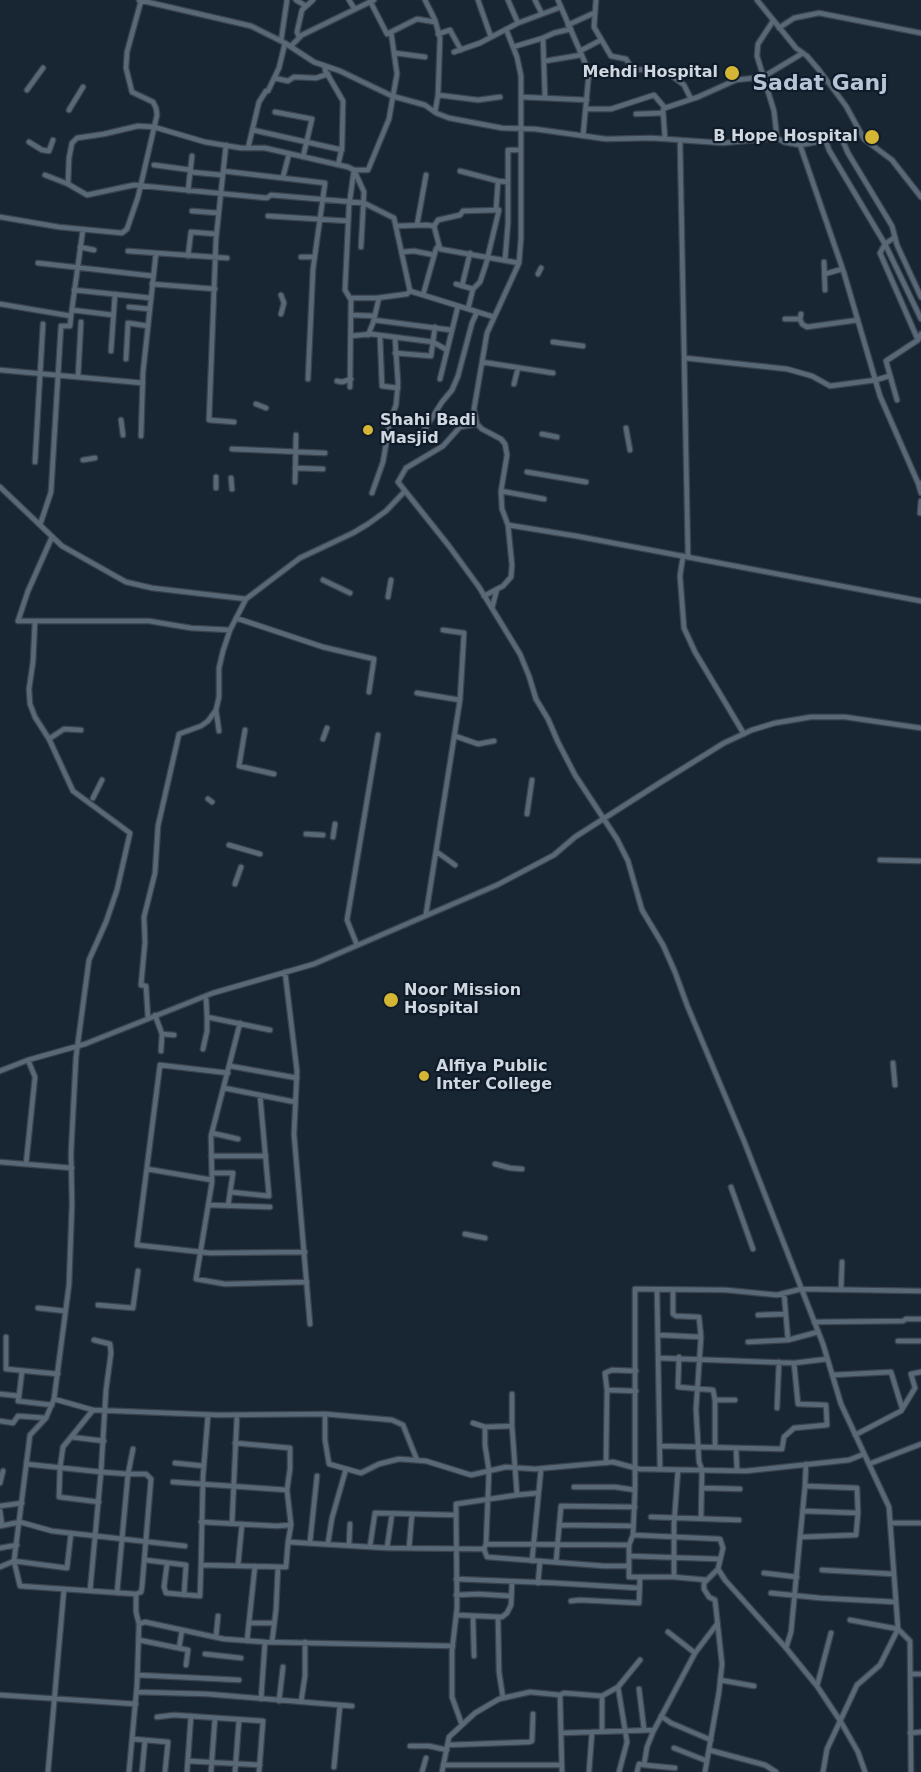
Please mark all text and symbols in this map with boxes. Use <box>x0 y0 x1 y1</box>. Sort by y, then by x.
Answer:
place label: Mehdi Hospital <box>583 63 718 83</box>
marker: Mehdi Hospital <box>723 64 741 82</box>
district label: Sadat Ganj <box>752 71 888 97</box>
place label: B Hope Hospital <box>713 127 858 147</box>
marker: B Hope Hospital <box>863 128 881 146</box>
place label: Shahi Badi Masjid <box>380 411 476 449</box>
marker: Shahi Badi Masjid <box>361 423 375 437</box>
place label: Noor Mission Hospital <box>404 981 521 1019</box>
marker: Noor Mission Hospital <box>382 991 400 1009</box>
place label: Alfiya Public Inter College <box>436 1057 552 1095</box>
marker: Alfiya Public Inter College <box>417 1069 431 1083</box>

